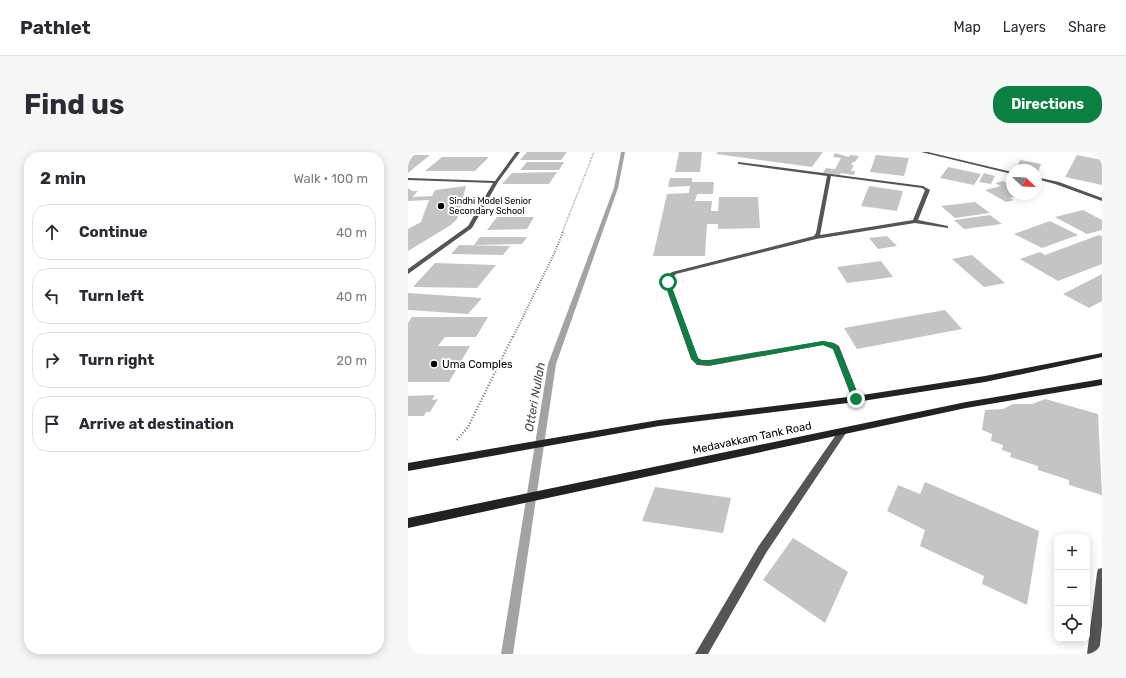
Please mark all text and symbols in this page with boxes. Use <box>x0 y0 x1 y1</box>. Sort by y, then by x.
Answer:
text: Pathlet <box>20 16 91 39</box>
text: Map <box>954 19 981 36</box>
text: Layers <box>1003 19 1046 36</box>
text: Share <box>1068 19 1106 36</box>
button: Directions <box>993 86 1102 123</box>
text: Find us <box>24 88 124 121</box>
north arrow <box>1006 164 1042 200</box>
text: 2 min <box>40 168 86 188</box>
text: Walk · 100 m <box>293 171 368 186</box>
place label: Sindhi Model Senior Secondary School <box>449 196 532 216</box>
marker: Sindhi Model Senior Secondary School <box>436 201 446 211</box>
icon: ahead <box>41 221 63 243</box>
text: Continue <box>79 223 148 241</box>
text: 40 m <box>336 225 367 240</box>
route start <box>659 273 677 291</box>
icon: left <box>41 285 63 307</box>
text: Turn left <box>79 287 144 305</box>
text: 40 m <box>336 289 367 304</box>
icon: right <box>41 349 63 371</box>
text: Turn right <box>79 351 154 369</box>
text: 20 m <box>336 353 367 368</box>
place label: Uma Comples <box>442 358 513 371</box>
marker: Uma Comples <box>429 359 439 369</box>
water label: Otteri Nullah <box>522 361 548 433</box>
route end <box>847 390 865 408</box>
icon: arrive <box>41 413 63 435</box>
text: Arrive at destination <box>79 415 234 433</box>
street label: Medavakkam Tank Road <box>691 419 813 457</box>
map controls <box>1054 534 1090 642</box>
button: + <box>1054 534 1090 570</box>
button: − <box>1054 570 1090 606</box>
button: locate <box>1054 606 1090 642</box>

